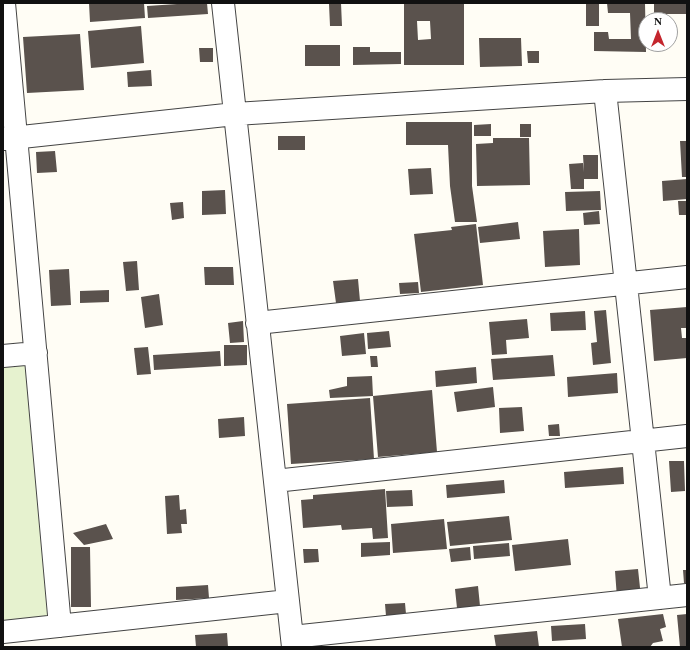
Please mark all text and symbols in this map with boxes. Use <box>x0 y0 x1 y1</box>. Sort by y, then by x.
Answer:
north arrow <box>638 12 678 52</box>
text: N <box>654 15 662 27</box>

